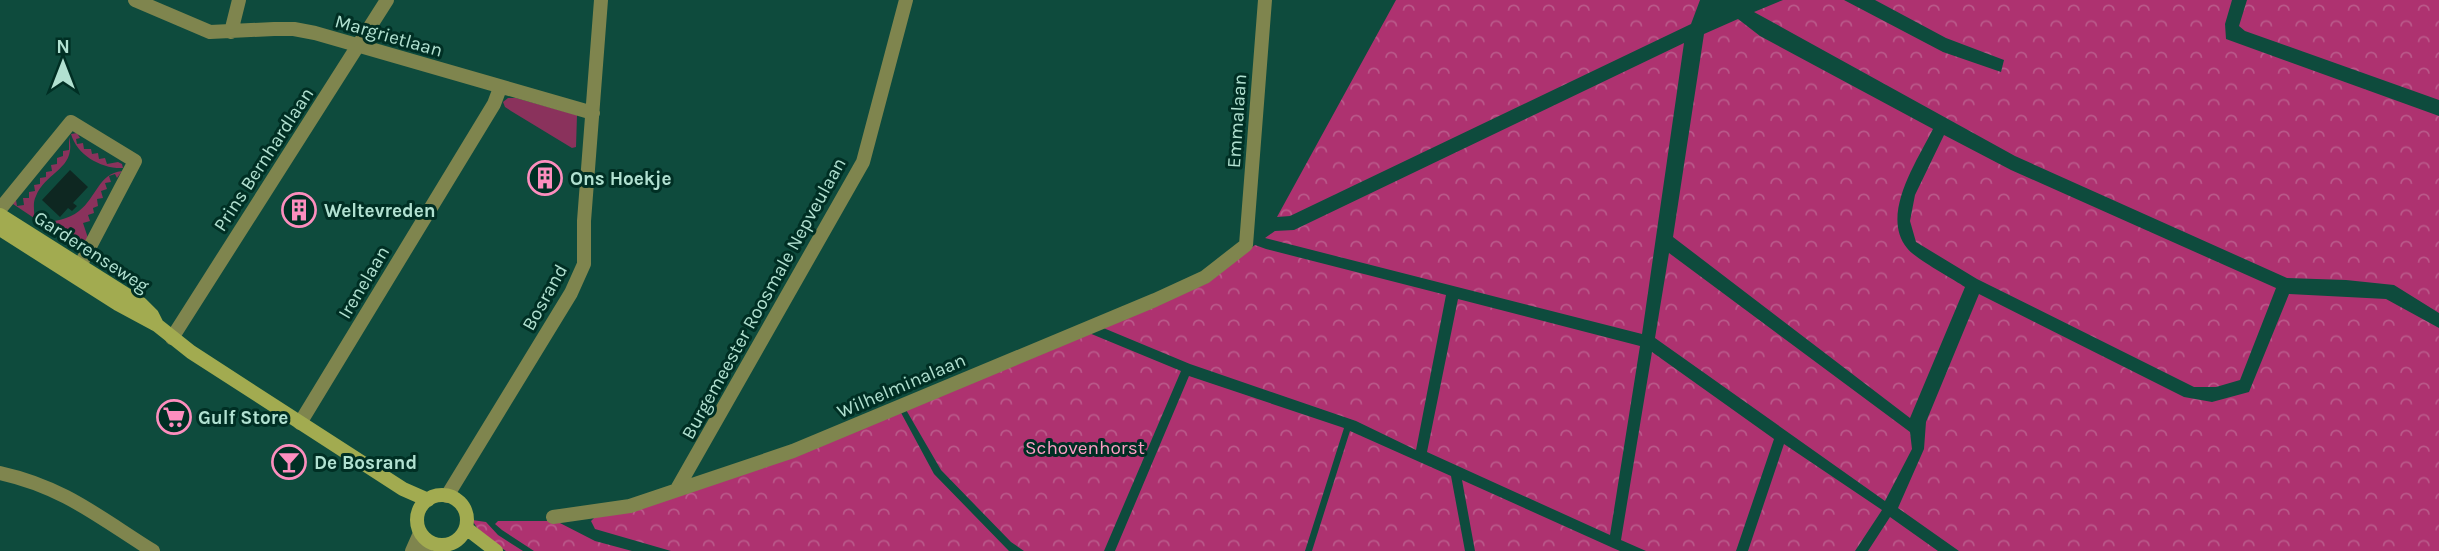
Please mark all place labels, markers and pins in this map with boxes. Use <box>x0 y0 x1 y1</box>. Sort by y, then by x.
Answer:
building icon: Ons Hoekje <box>526 159 564 197</box>
place label: Ons Hoekje <box>570 168 671 190</box>
building icon: Weltevreden <box>280 191 318 229</box>
place label: Weltevreden <box>324 200 436 222</box>
supermarket icon: Gulf Store <box>155 398 193 436</box>
place label: Gulf Store <box>198 407 288 429</box>
bar icon: De Bosrand <box>270 443 308 481</box>
place label: De Bosrand <box>314 452 417 474</box>

